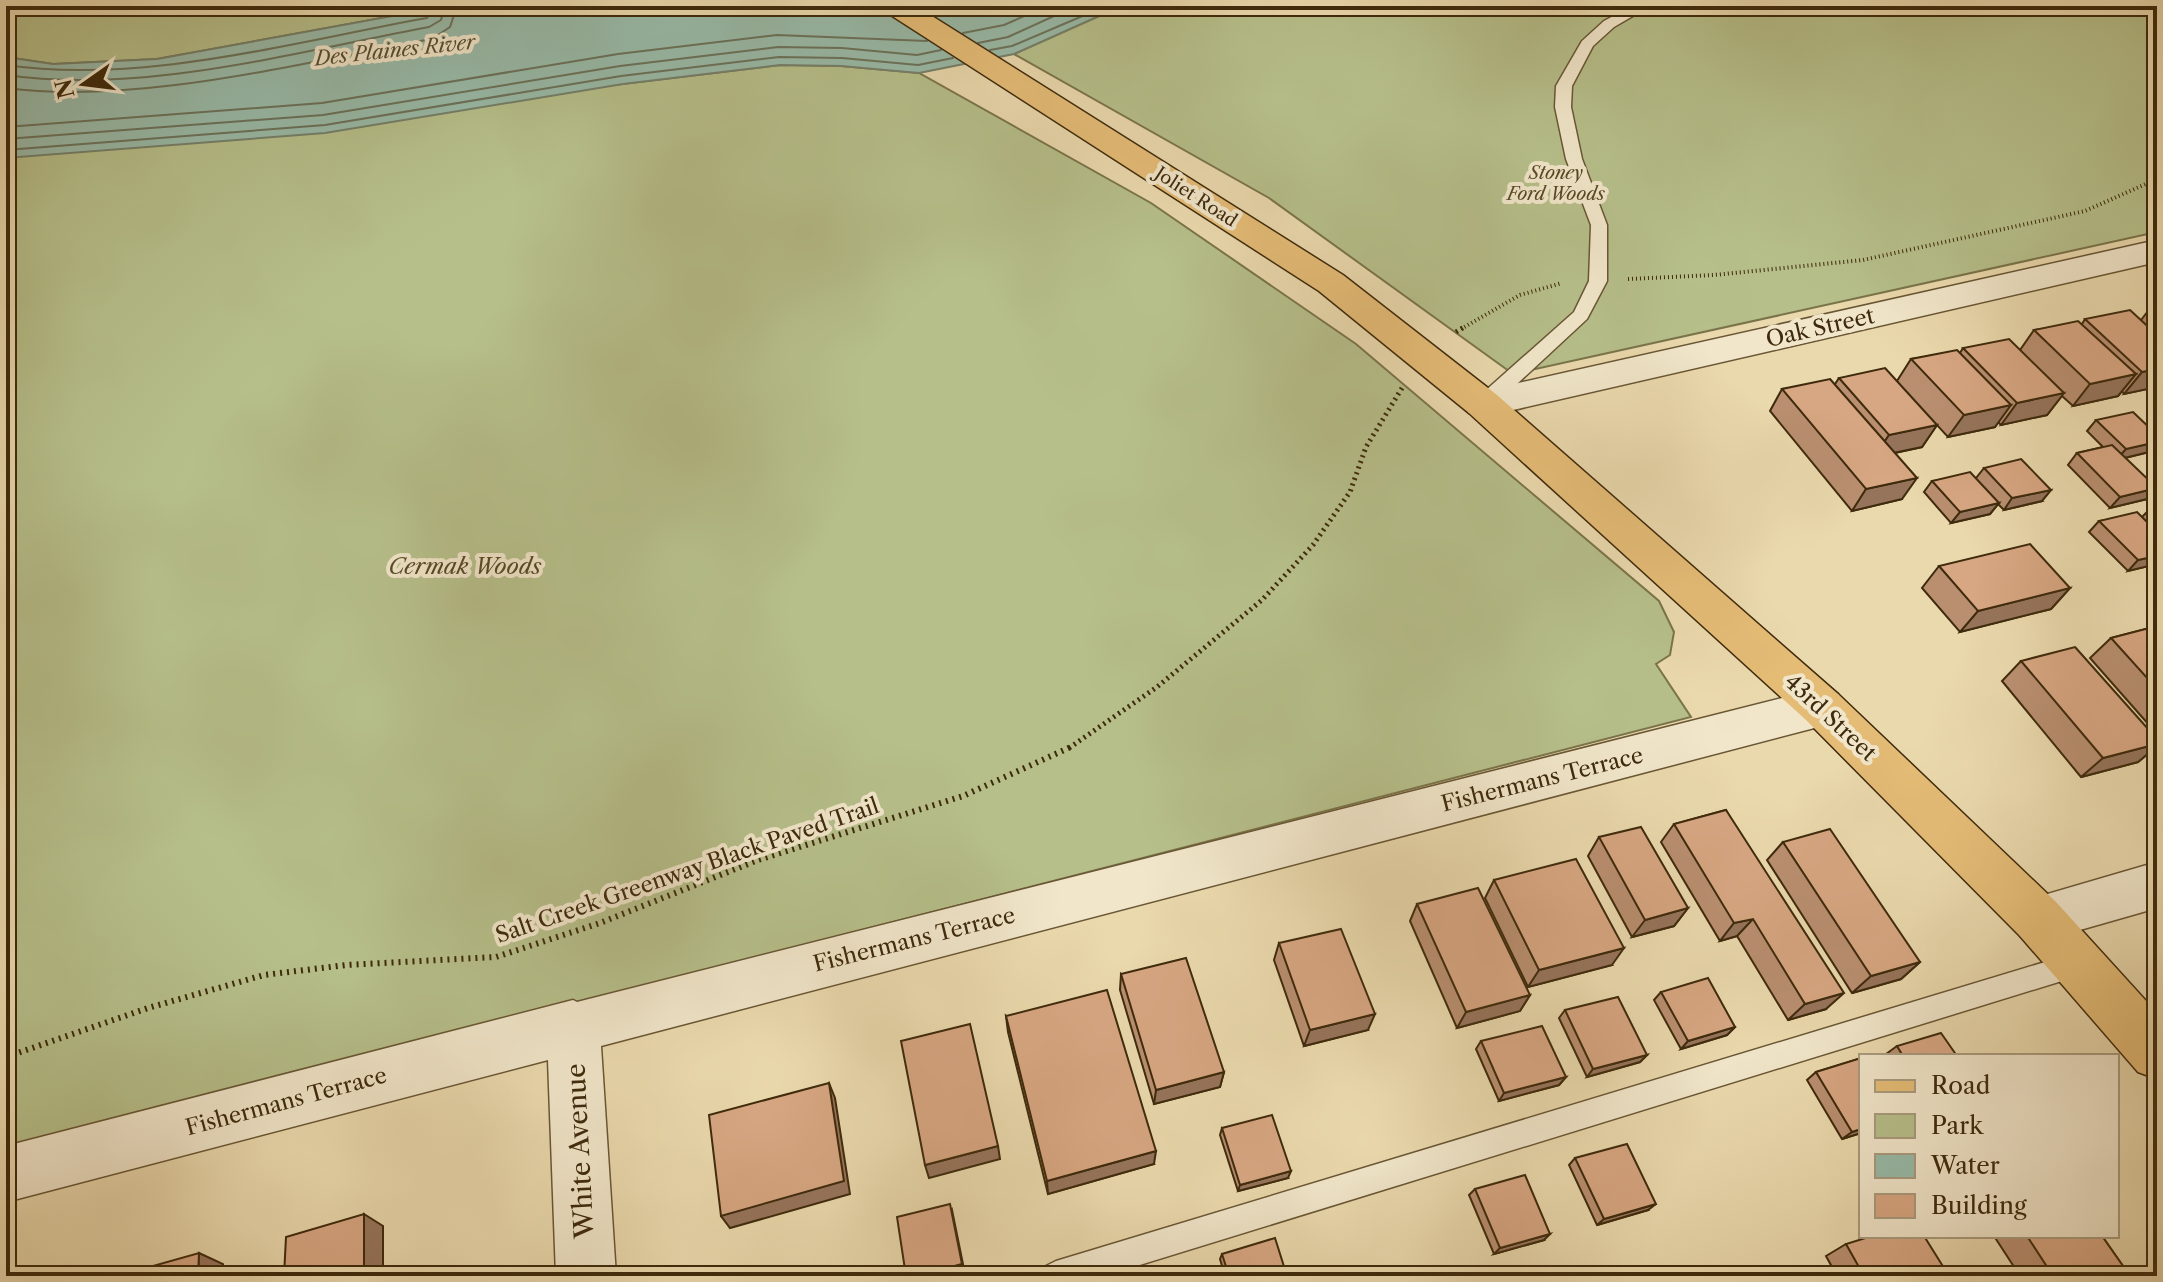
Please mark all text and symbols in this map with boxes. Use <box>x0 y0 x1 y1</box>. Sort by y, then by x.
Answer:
water label: Des Plaines River <box>311 29 478 71</box>
north arrow <box>44 44 124 124</box>
text: N <box>50 76 80 101</box>
street label: Joliet Road <box>1148 161 1241 232</box>
park label: Stoney Ford Woods <box>1505 162 1605 205</box>
street label: Oak Street <box>1763 302 1877 353</box>
park label: Cermak Woods <box>389 553 542 580</box>
street label: 43rd Street <box>1779 668 1882 767</box>
street label: Fishermans Terrace <box>1438 741 1646 818</box>
street label: Salt Creek Greenway Black Paved Trail <box>492 792 883 949</box>
street label: Fishermans Terrace <box>810 901 1018 978</box>
legend <box>1859 1054 2119 1238</box>
street label: Fishermans Terrace <box>183 1062 390 1141</box>
street label: White Avenue <box>559 1063 601 1240</box>
text: Road <box>1931 1071 1991 1100</box>
text: Park <box>1931 1111 1984 1140</box>
text: Water <box>1930 1151 2000 1180</box>
text: Building <box>1931 1191 2027 1220</box>

